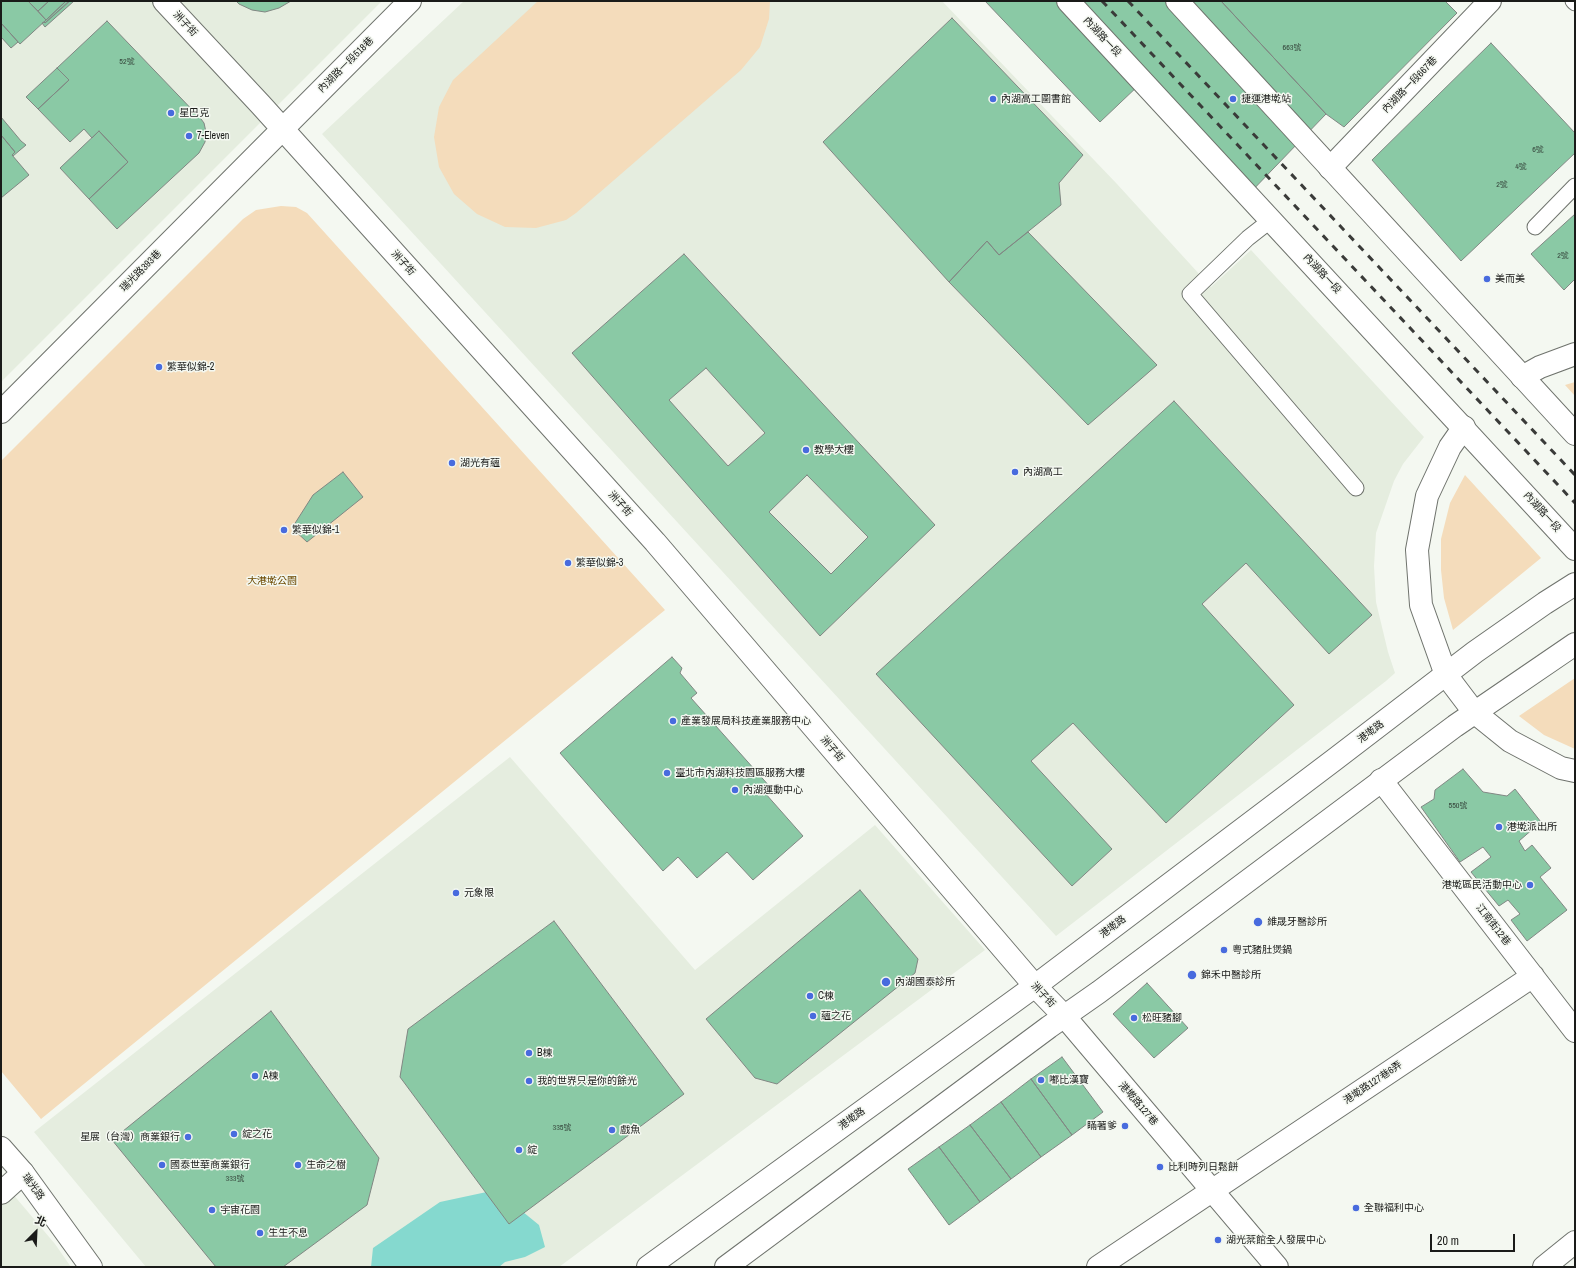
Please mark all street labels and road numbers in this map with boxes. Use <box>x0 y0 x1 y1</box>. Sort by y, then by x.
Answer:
street label: 洲子街 <box>170 9 200 39</box>
street label: 內湖路一段 <box>1081 15 1123 59</box>
street label: 內湖路一段518巷 <box>316 35 376 95</box>
street label: 內湖路一段667巷 <box>1380 54 1440 116</box>
street label: 瑞光路393巷 <box>118 248 164 294</box>
street label: 洲子街 <box>389 248 417 278</box>
street label: 內湖路一段 <box>1301 252 1343 296</box>
street label: 洲子街 <box>606 489 634 519</box>
street label: 內湖路一段 <box>1521 489 1563 535</box>
street label: 港墘路 <box>1355 718 1387 746</box>
street label: 洲子街 <box>818 734 846 764</box>
street label: 江南街12巷 <box>1473 902 1513 948</box>
street label: 港墘路 <box>1097 913 1129 941</box>
street label: 洲子街 <box>1028 980 1058 1010</box>
street label: 港墘路127巷6弄 <box>1341 1059 1405 1107</box>
street label: 港墘路127巷 <box>1116 1080 1160 1128</box>
street label: 港墘路 <box>836 1105 868 1133</box>
street label: 瑞光路 <box>19 1171 47 1203</box>

